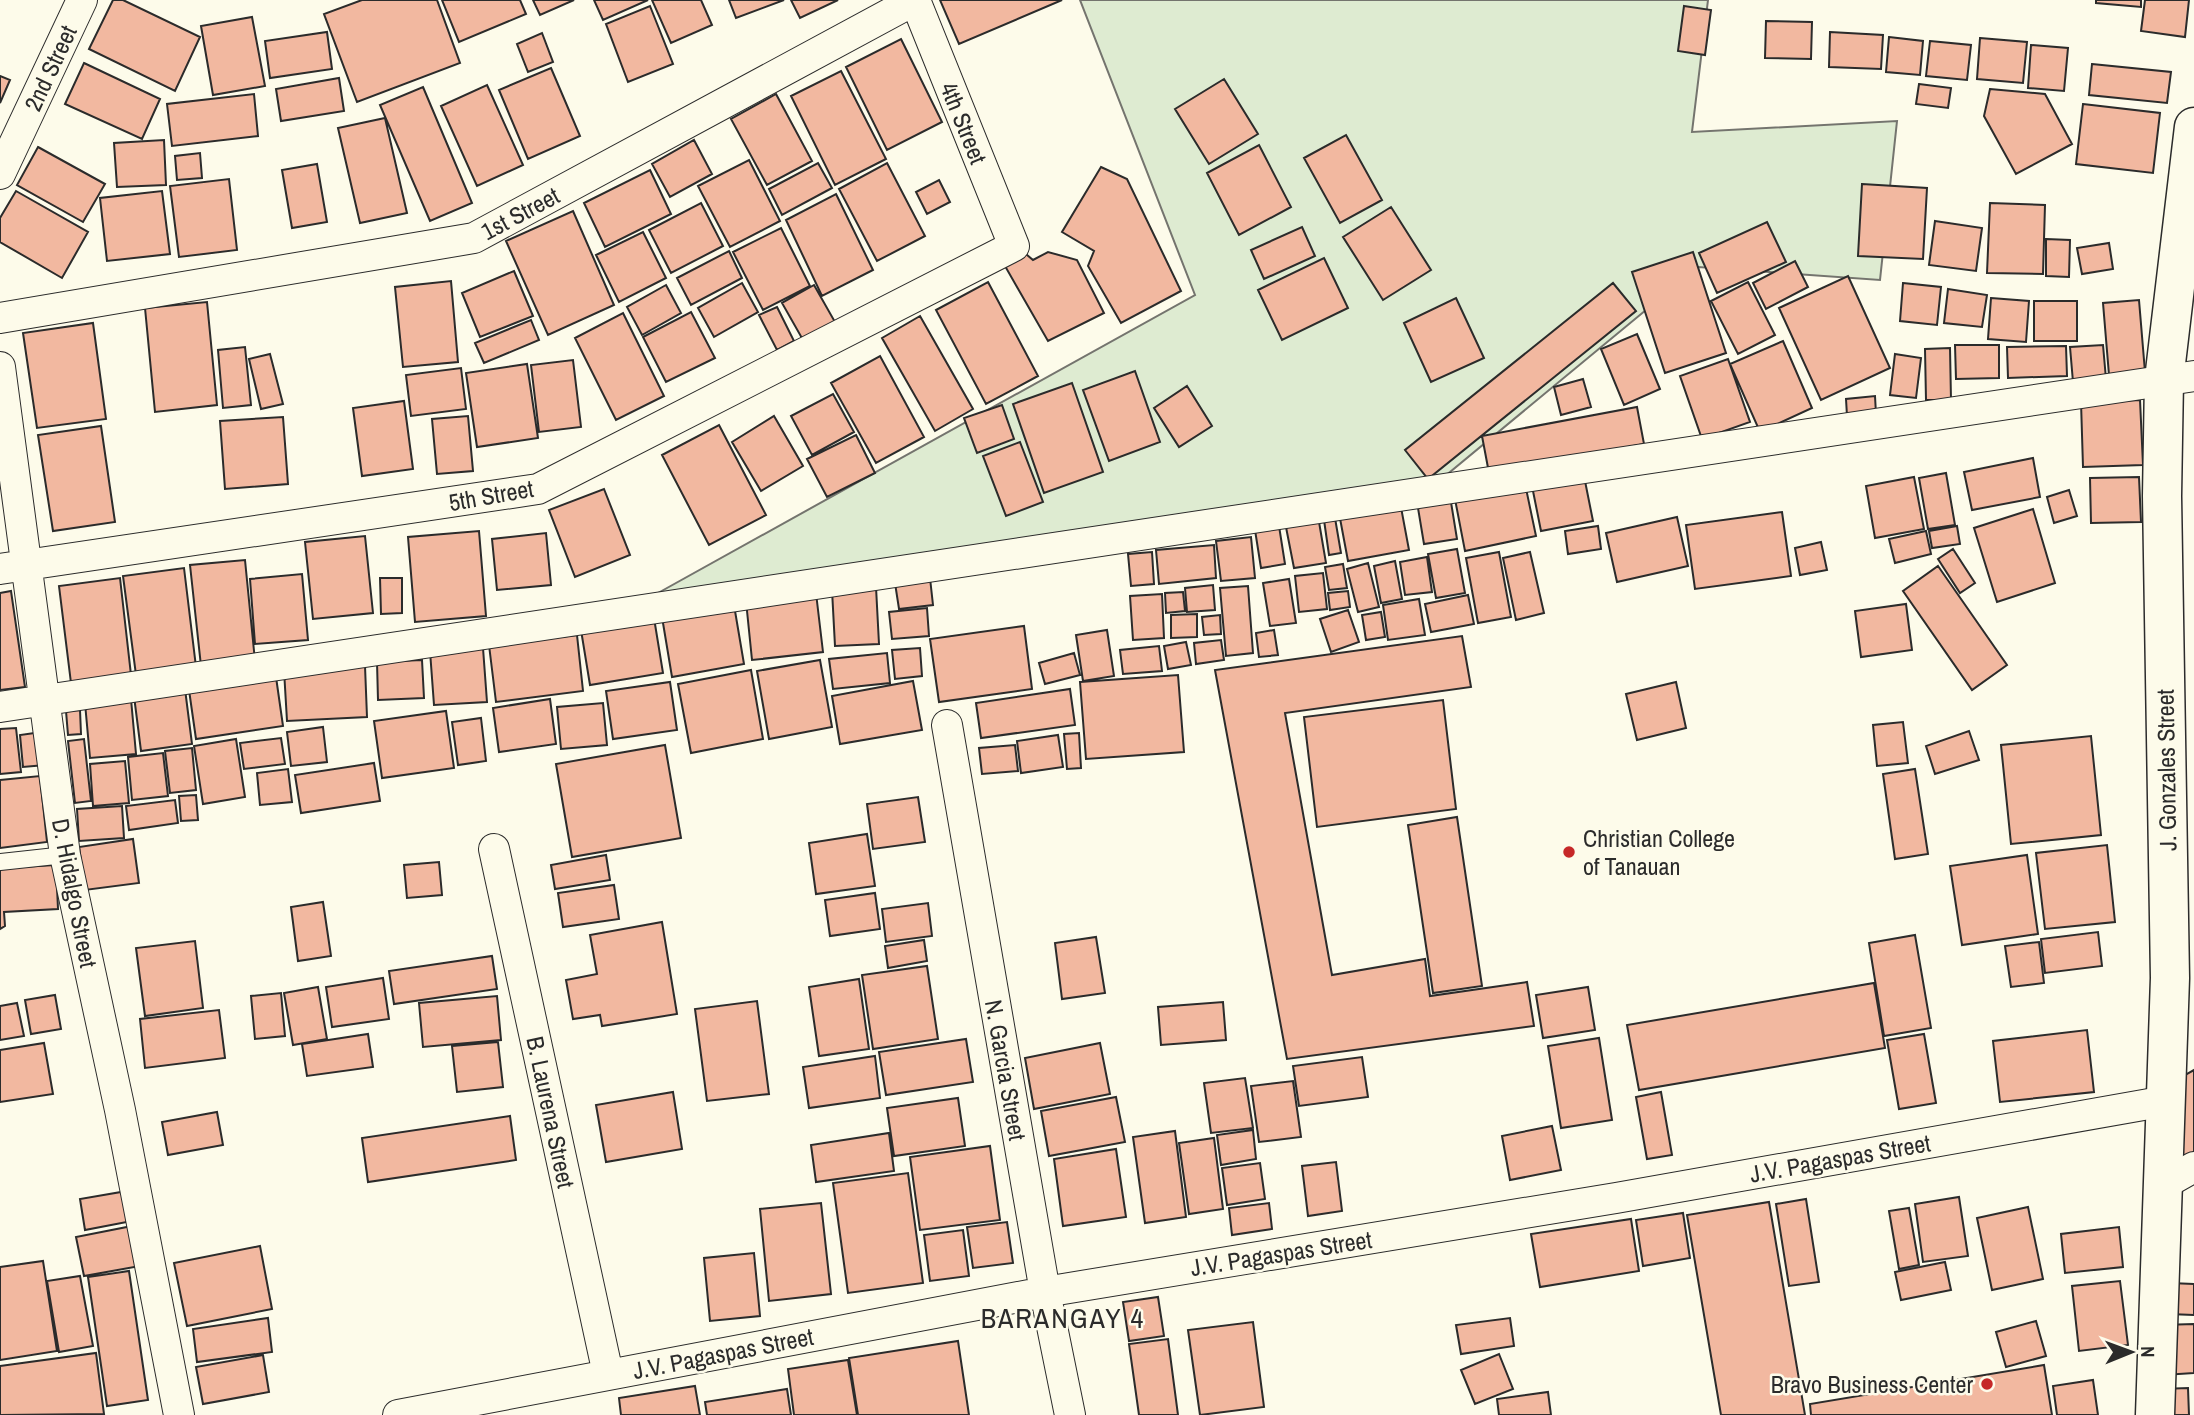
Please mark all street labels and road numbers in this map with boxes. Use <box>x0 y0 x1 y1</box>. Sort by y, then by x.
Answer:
street label: 2nd Street <box>16 20 84 116</box>
street label: 4th Street <box>933 77 995 169</box>
street label: 1st Street <box>475 179 565 247</box>
street label: 5th Street <box>446 472 536 518</box>
street label: J. Gonzales Street <box>2149 688 2183 851</box>
street label: D. Hidalgo Street <box>45 816 105 971</box>
street label: N. Garcia Street <box>978 997 1034 1143</box>
street label: B. Laurena Street <box>519 1033 583 1191</box>
street label: J.V. Pagaspas Street <box>1747 1126 1933 1190</box>
street label: J.V. Pagaspas Street <box>1188 1223 1374 1283</box>
street label: J.V. Pagaspas Street <box>630 1320 816 1386</box>

